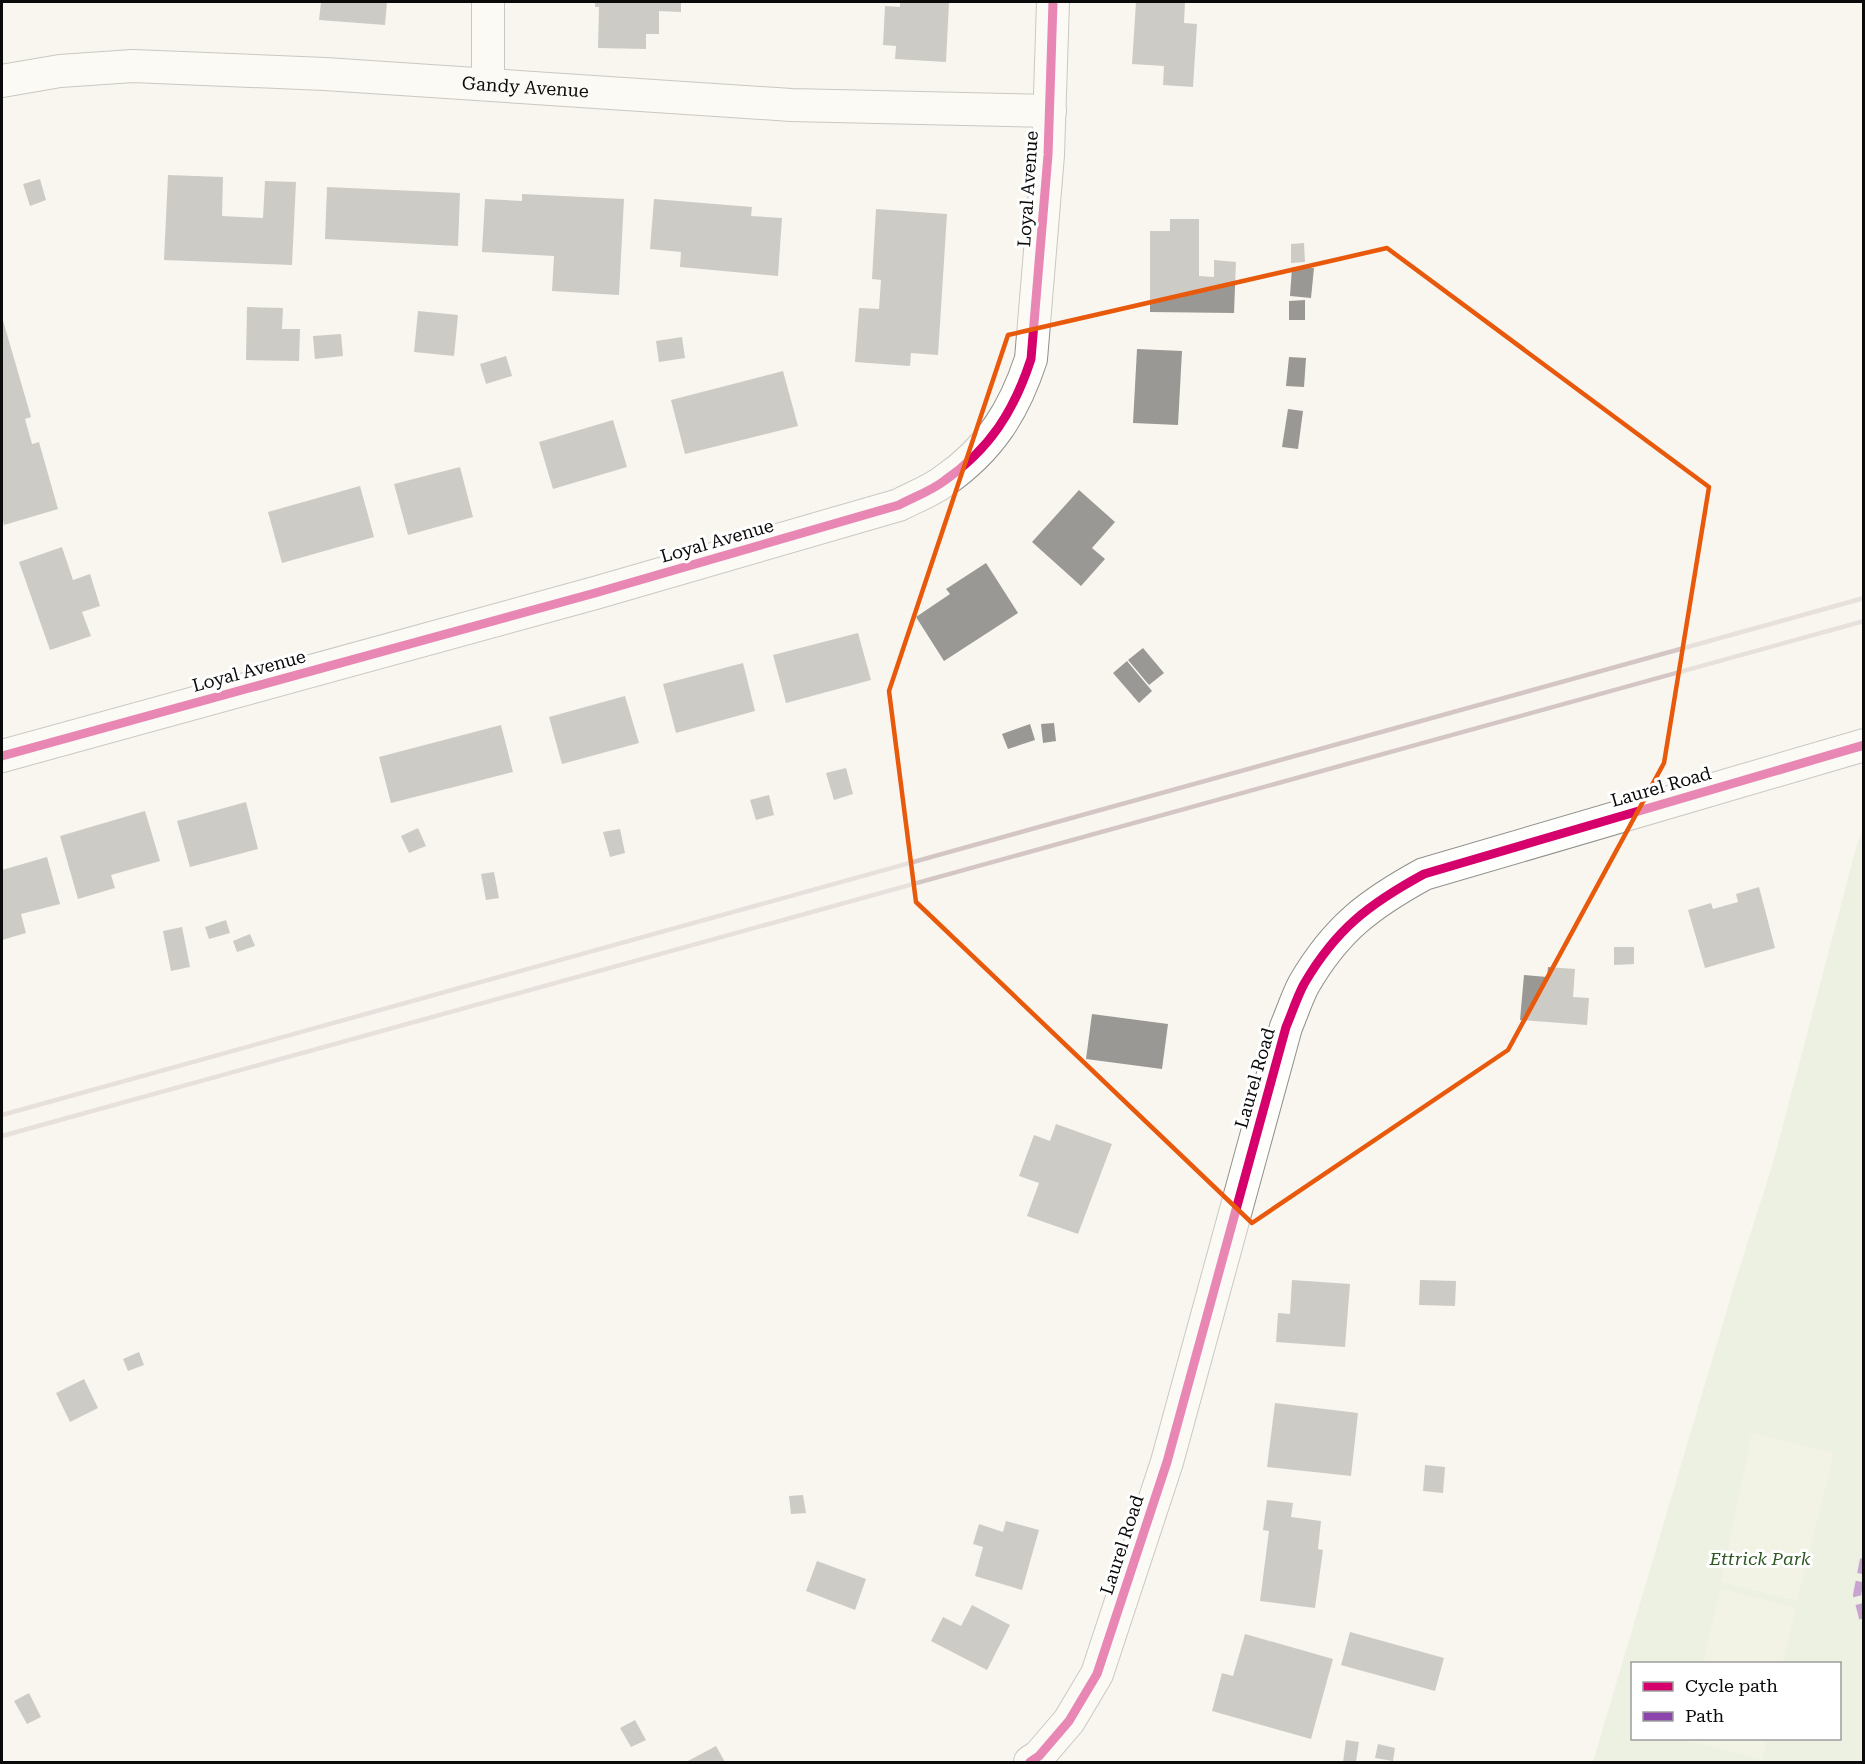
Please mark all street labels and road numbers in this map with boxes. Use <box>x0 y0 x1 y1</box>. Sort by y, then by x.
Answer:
street label: Gandy Avenue <box>461 72 590 102</box>
street label: Loyal Avenue <box>1013 130 1042 248</box>
street label: Loyal Avenue <box>658 514 776 567</box>
street label: Loyal Avenue <box>190 645 308 696</box>
street label: Laurel Road <box>1608 762 1714 811</box>
street label: Laurel Road <box>1230 1025 1279 1130</box>
street label: Laurel Road <box>1096 1492 1148 1597</box>

